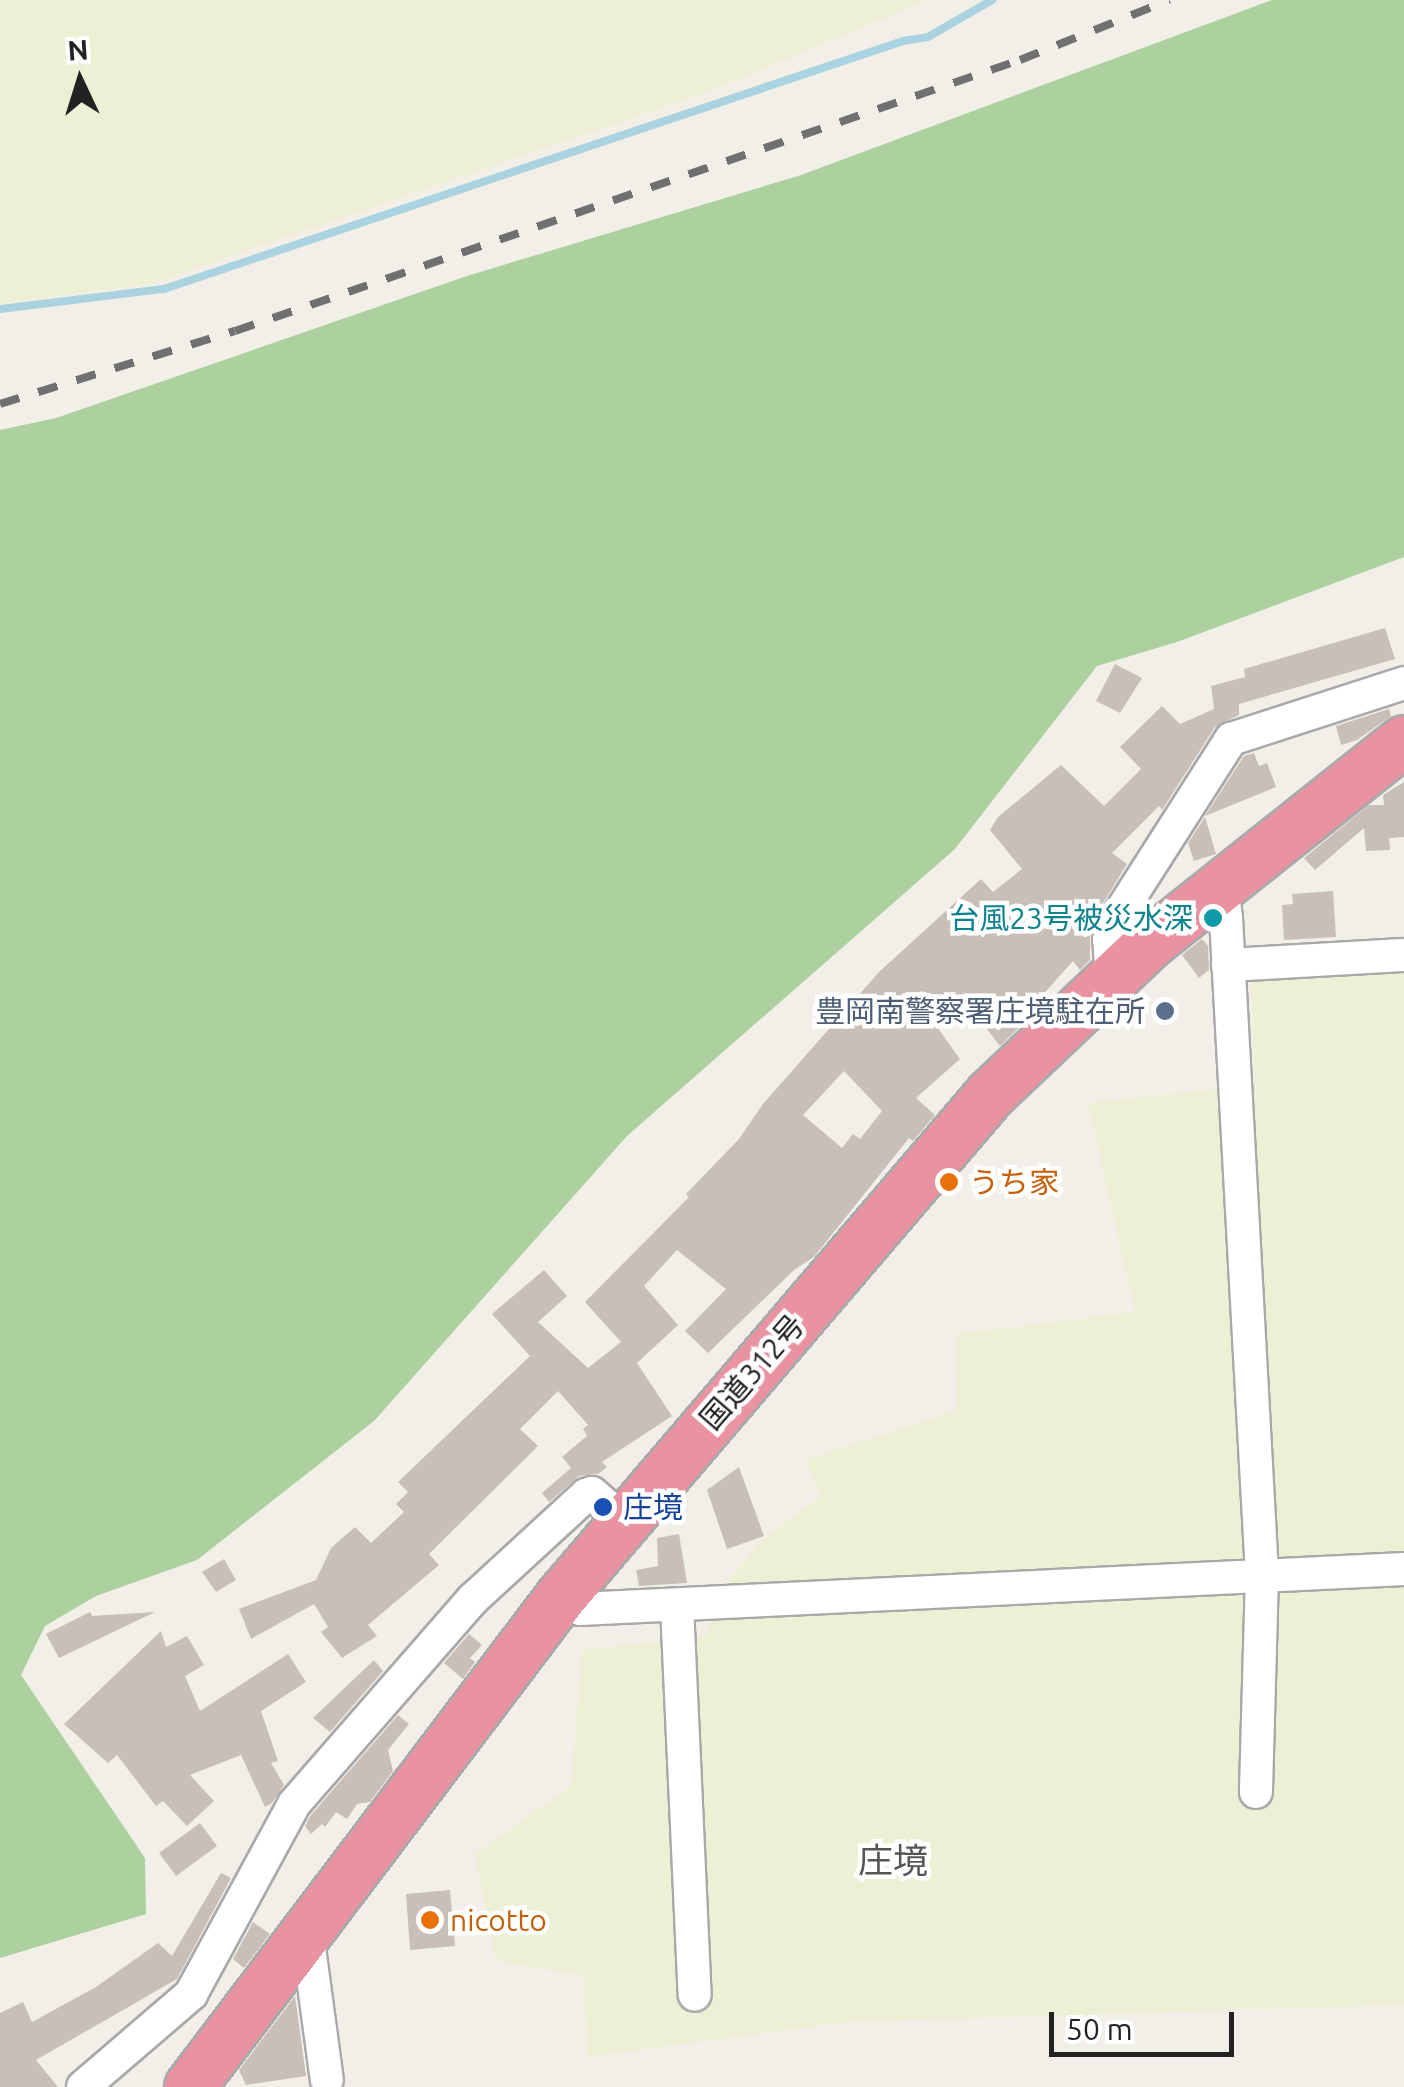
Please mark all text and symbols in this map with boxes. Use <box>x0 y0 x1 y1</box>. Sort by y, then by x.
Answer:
north arrow <box>30 30 130 130</box>
text: N <box>66 33 89 66</box>
place label: 台風23号被災水深 <box>949 900 1193 936</box>
marker: 台風23号被災水深 <box>1202 907 1224 929</box>
place label: 豊岡南警察署庄境駐在所 <box>815 993 1145 1029</box>
marker: 豊岡南警察署庄境駐在所 <box>1154 1000 1176 1022</box>
place label: うち家 <box>969 1164 1059 1200</box>
marker: うち家 <box>938 1171 960 1193</box>
street label: 国道312号 <box>692 1307 812 1437</box>
place label: 庄境 <box>623 1489 683 1525</box>
marker: 庄境 <box>592 1496 614 1518</box>
district label: 庄境 <box>858 1839 928 1881</box>
place label: nicotto <box>450 1902 547 1938</box>
marker: nicotto <box>419 1909 441 1931</box>
scale bar <box>1054 1992 1239 2054</box>
text: 50 m <box>1066 2012 1133 2046</box>

